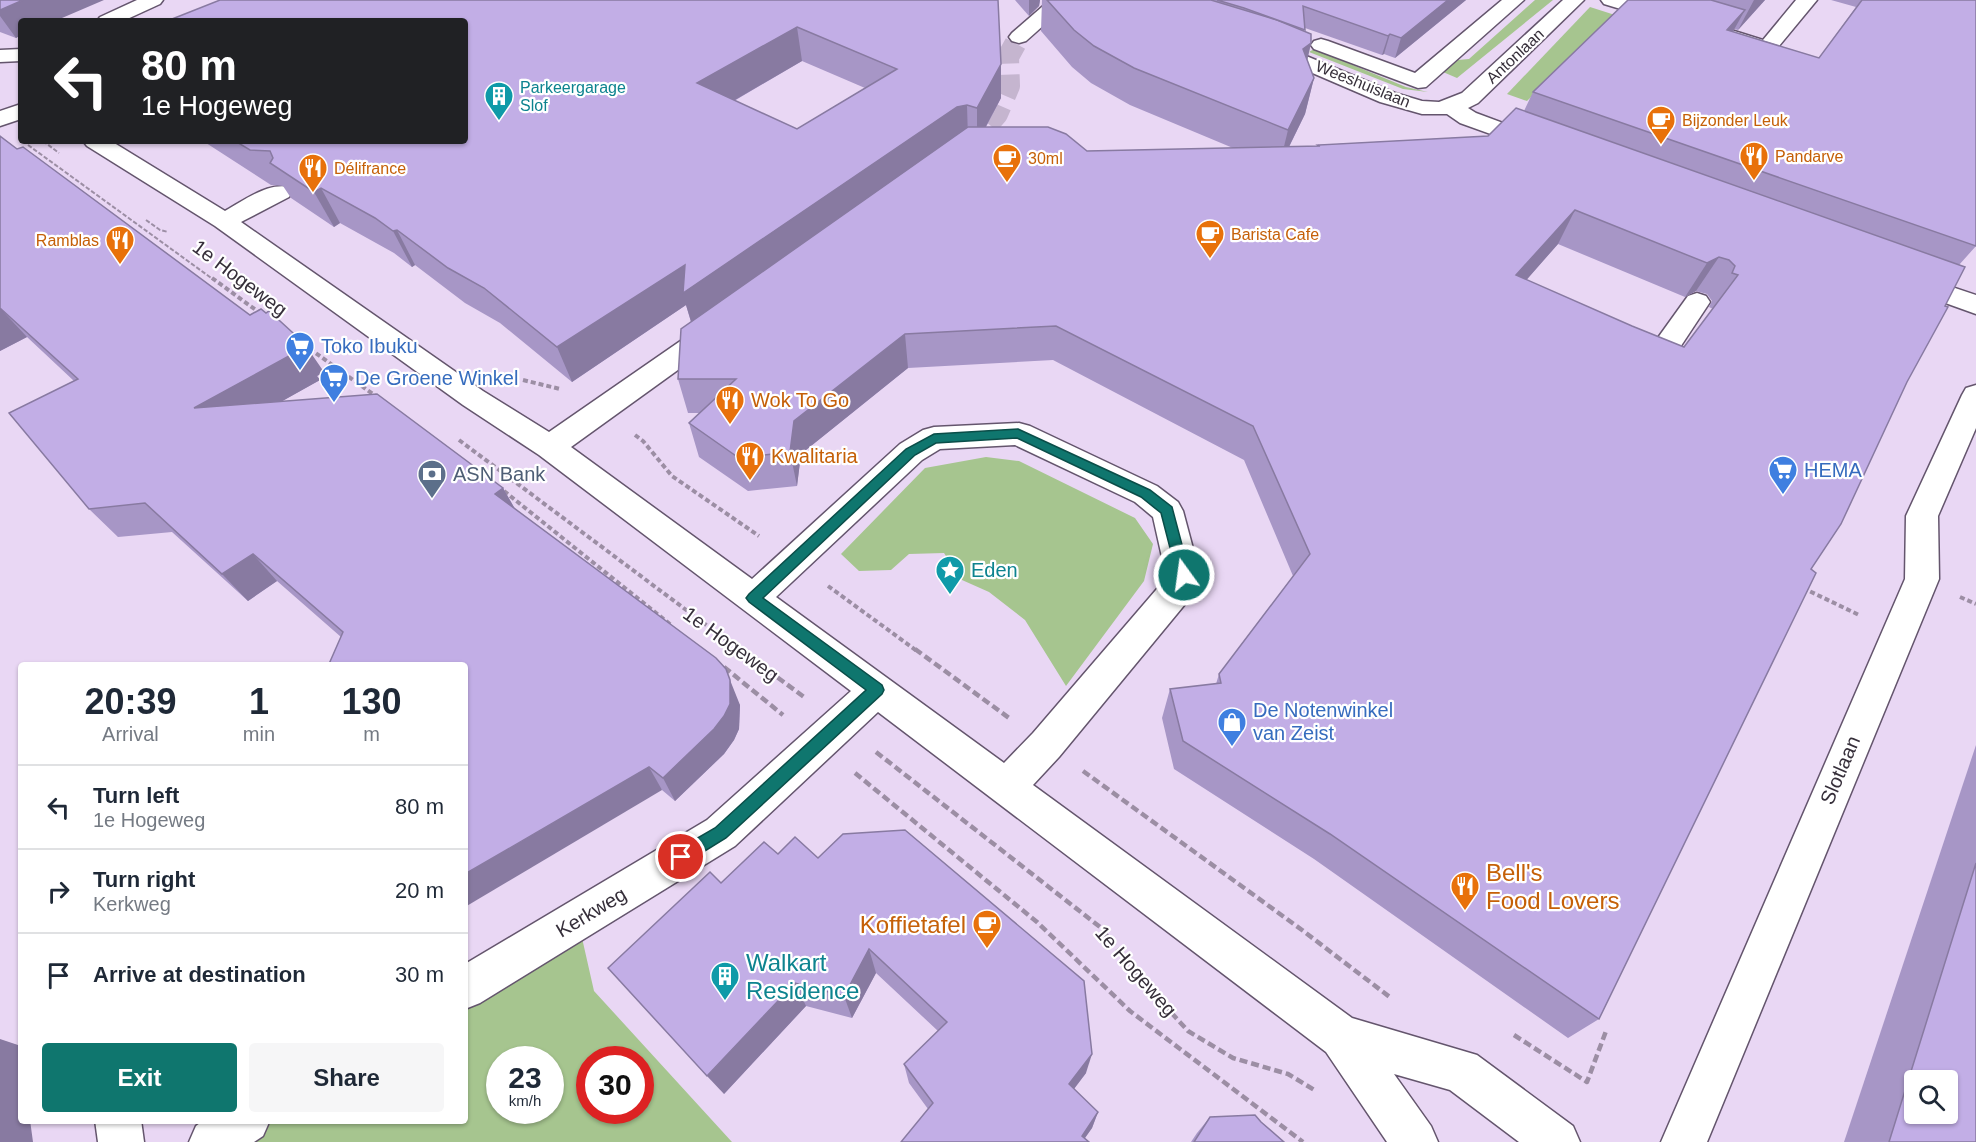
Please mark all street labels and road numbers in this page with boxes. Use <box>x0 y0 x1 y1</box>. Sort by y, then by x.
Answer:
street label: Antonlaan <box>1483 25 1547 87</box>
street label: Weeshuislaan <box>1313 57 1413 111</box>
street label: 1e Hogeweg <box>189 235 291 321</box>
street label: 1e Hogeweg <box>679 602 783 686</box>
street label: Slotlaan <box>1816 732 1864 808</box>
street label: Kerkweg <box>552 883 630 941</box>
street label: 1e Hogeweg <box>1091 921 1181 1021</box>

